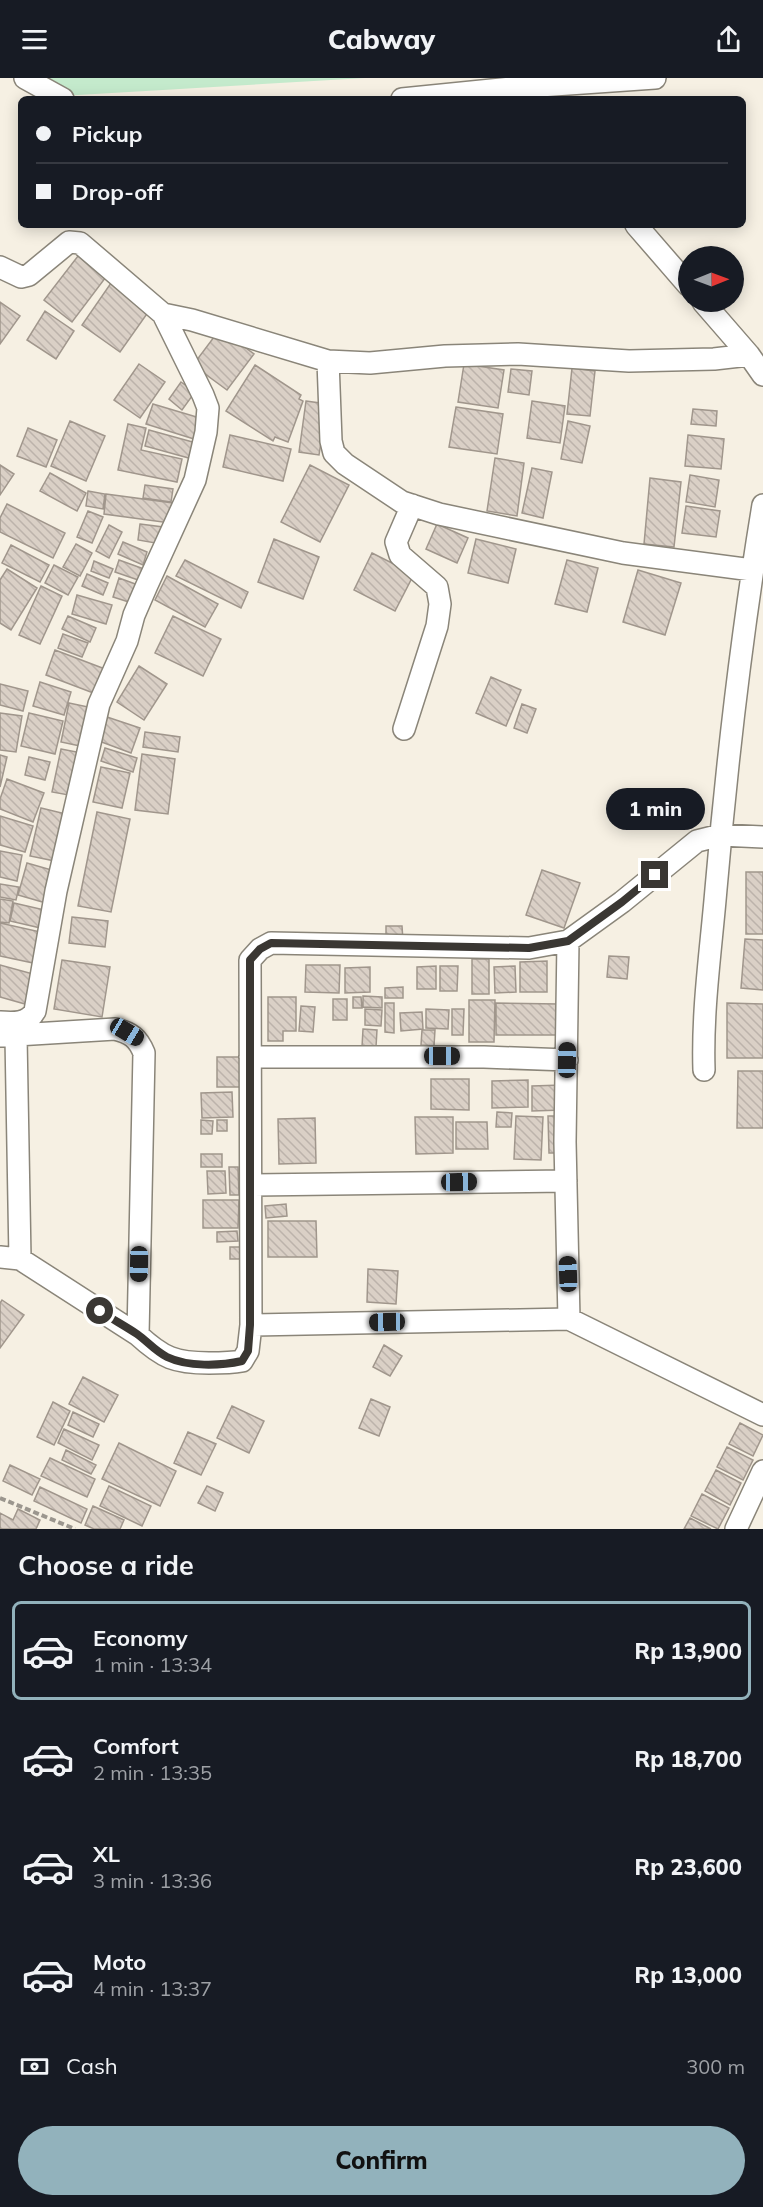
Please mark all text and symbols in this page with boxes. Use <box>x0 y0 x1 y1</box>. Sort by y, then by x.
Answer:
text: Cabway <box>328 22 435 56</box>
icon: menu <box>18 23 51 56</box>
icon: share <box>712 23 745 56</box>
text: Pickup <box>72 120 142 148</box>
text: Drop-off <box>72 178 163 206</box>
north arrow <box>678 246 744 312</box>
map controls <box>678 246 744 312</box>
callout: 1 min <box>606 788 704 830</box>
text: 1 min <box>629 796 682 821</box>
route end <box>641 861 668 888</box>
car <box>107 1015 147 1049</box>
car <box>558 1042 576 1078</box>
car <box>424 1047 460 1065</box>
car <box>441 1173 477 1191</box>
car <box>130 1246 148 1282</box>
car <box>558 1256 578 1292</box>
route start <box>86 1297 113 1324</box>
car <box>369 1313 405 1331</box>
text: Choose a ride <box>18 1548 194 1582</box>
icon: car <box>21 1624 75 1678</box>
text: Economy <box>93 1624 188 1652</box>
text: Rp 13,900 <box>635 1637 742 1665</box>
text: 1 min · 13:34 <box>93 1652 212 1677</box>
icon: car <box>21 1732 75 1786</box>
text: Comfort <box>93 1732 179 1760</box>
text: Rp 18,700 <box>635 1745 742 1773</box>
text: 2 min · 13:35 <box>93 1760 212 1785</box>
icon: car <box>21 1840 75 1894</box>
text: XL <box>93 1840 120 1868</box>
text: Rp 23,600 <box>635 1853 742 1881</box>
text: 3 min · 13:36 <box>93 1868 212 1893</box>
icon: car <box>21 1948 75 2002</box>
text: Moto <box>93 1948 146 1976</box>
text: Rp 13,000 <box>635 1961 742 1989</box>
text: 4 min · 13:37 <box>93 1976 212 2001</box>
icon: cash <box>18 2050 51 2083</box>
text: Cash <box>66 2052 118 2080</box>
text: 300 m <box>686 2054 745 2079</box>
button: Confirm <box>18 2126 745 2195</box>

